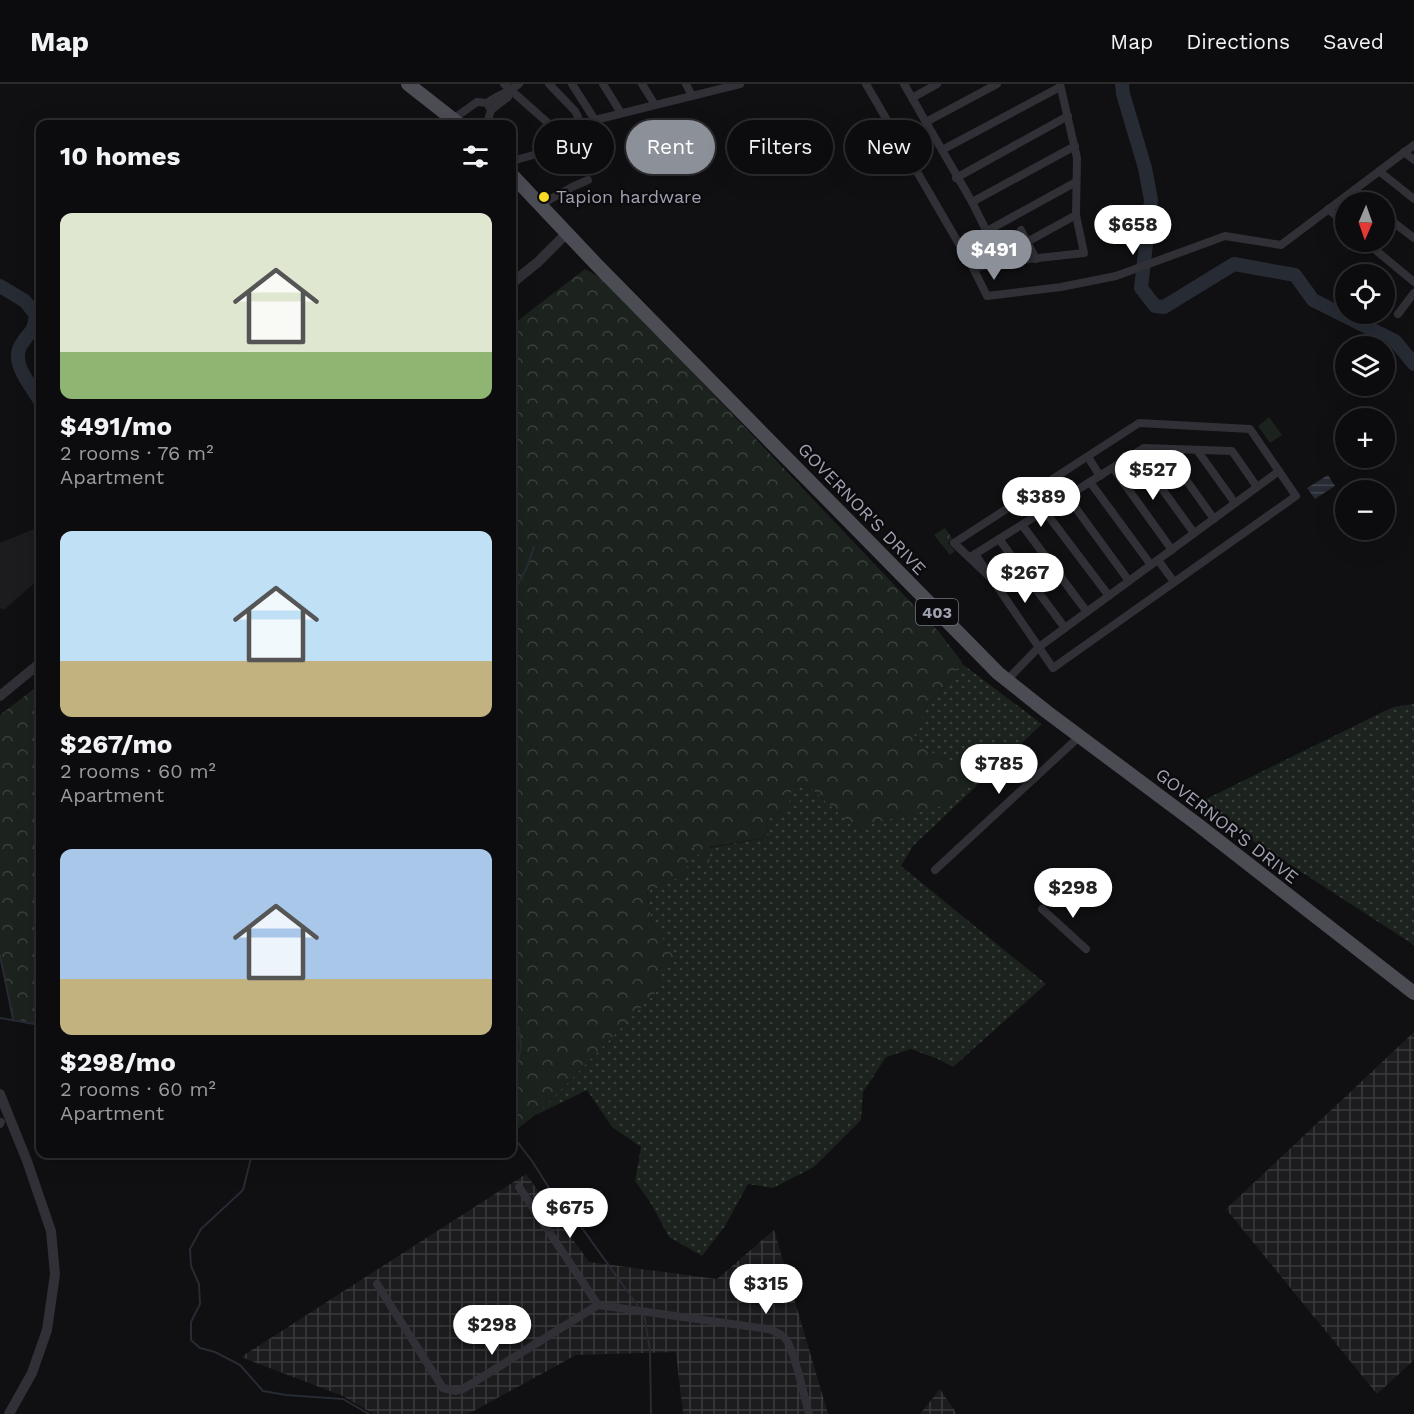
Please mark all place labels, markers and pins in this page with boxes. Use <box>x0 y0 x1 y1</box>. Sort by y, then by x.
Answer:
place label: Tapion hardware <box>556 186 702 207</box>
marker: Tapion hardware <box>537 190 551 204</box>
pin: $658 <box>1097 205 1169 256</box>
pin: $491 <box>958 230 1030 281</box>
pin: $527 <box>1117 450 1189 501</box>
pin: $389 <box>1005 477 1077 528</box>
pin: $267 <box>989 553 1061 604</box>
pin: $785 <box>963 744 1035 795</box>
pin: $298 <box>1037 868 1109 919</box>
pin: $675 <box>534 1188 606 1239</box>
pin: $315 <box>730 1264 802 1315</box>
pin: $298 <box>456 1305 528 1356</box>

